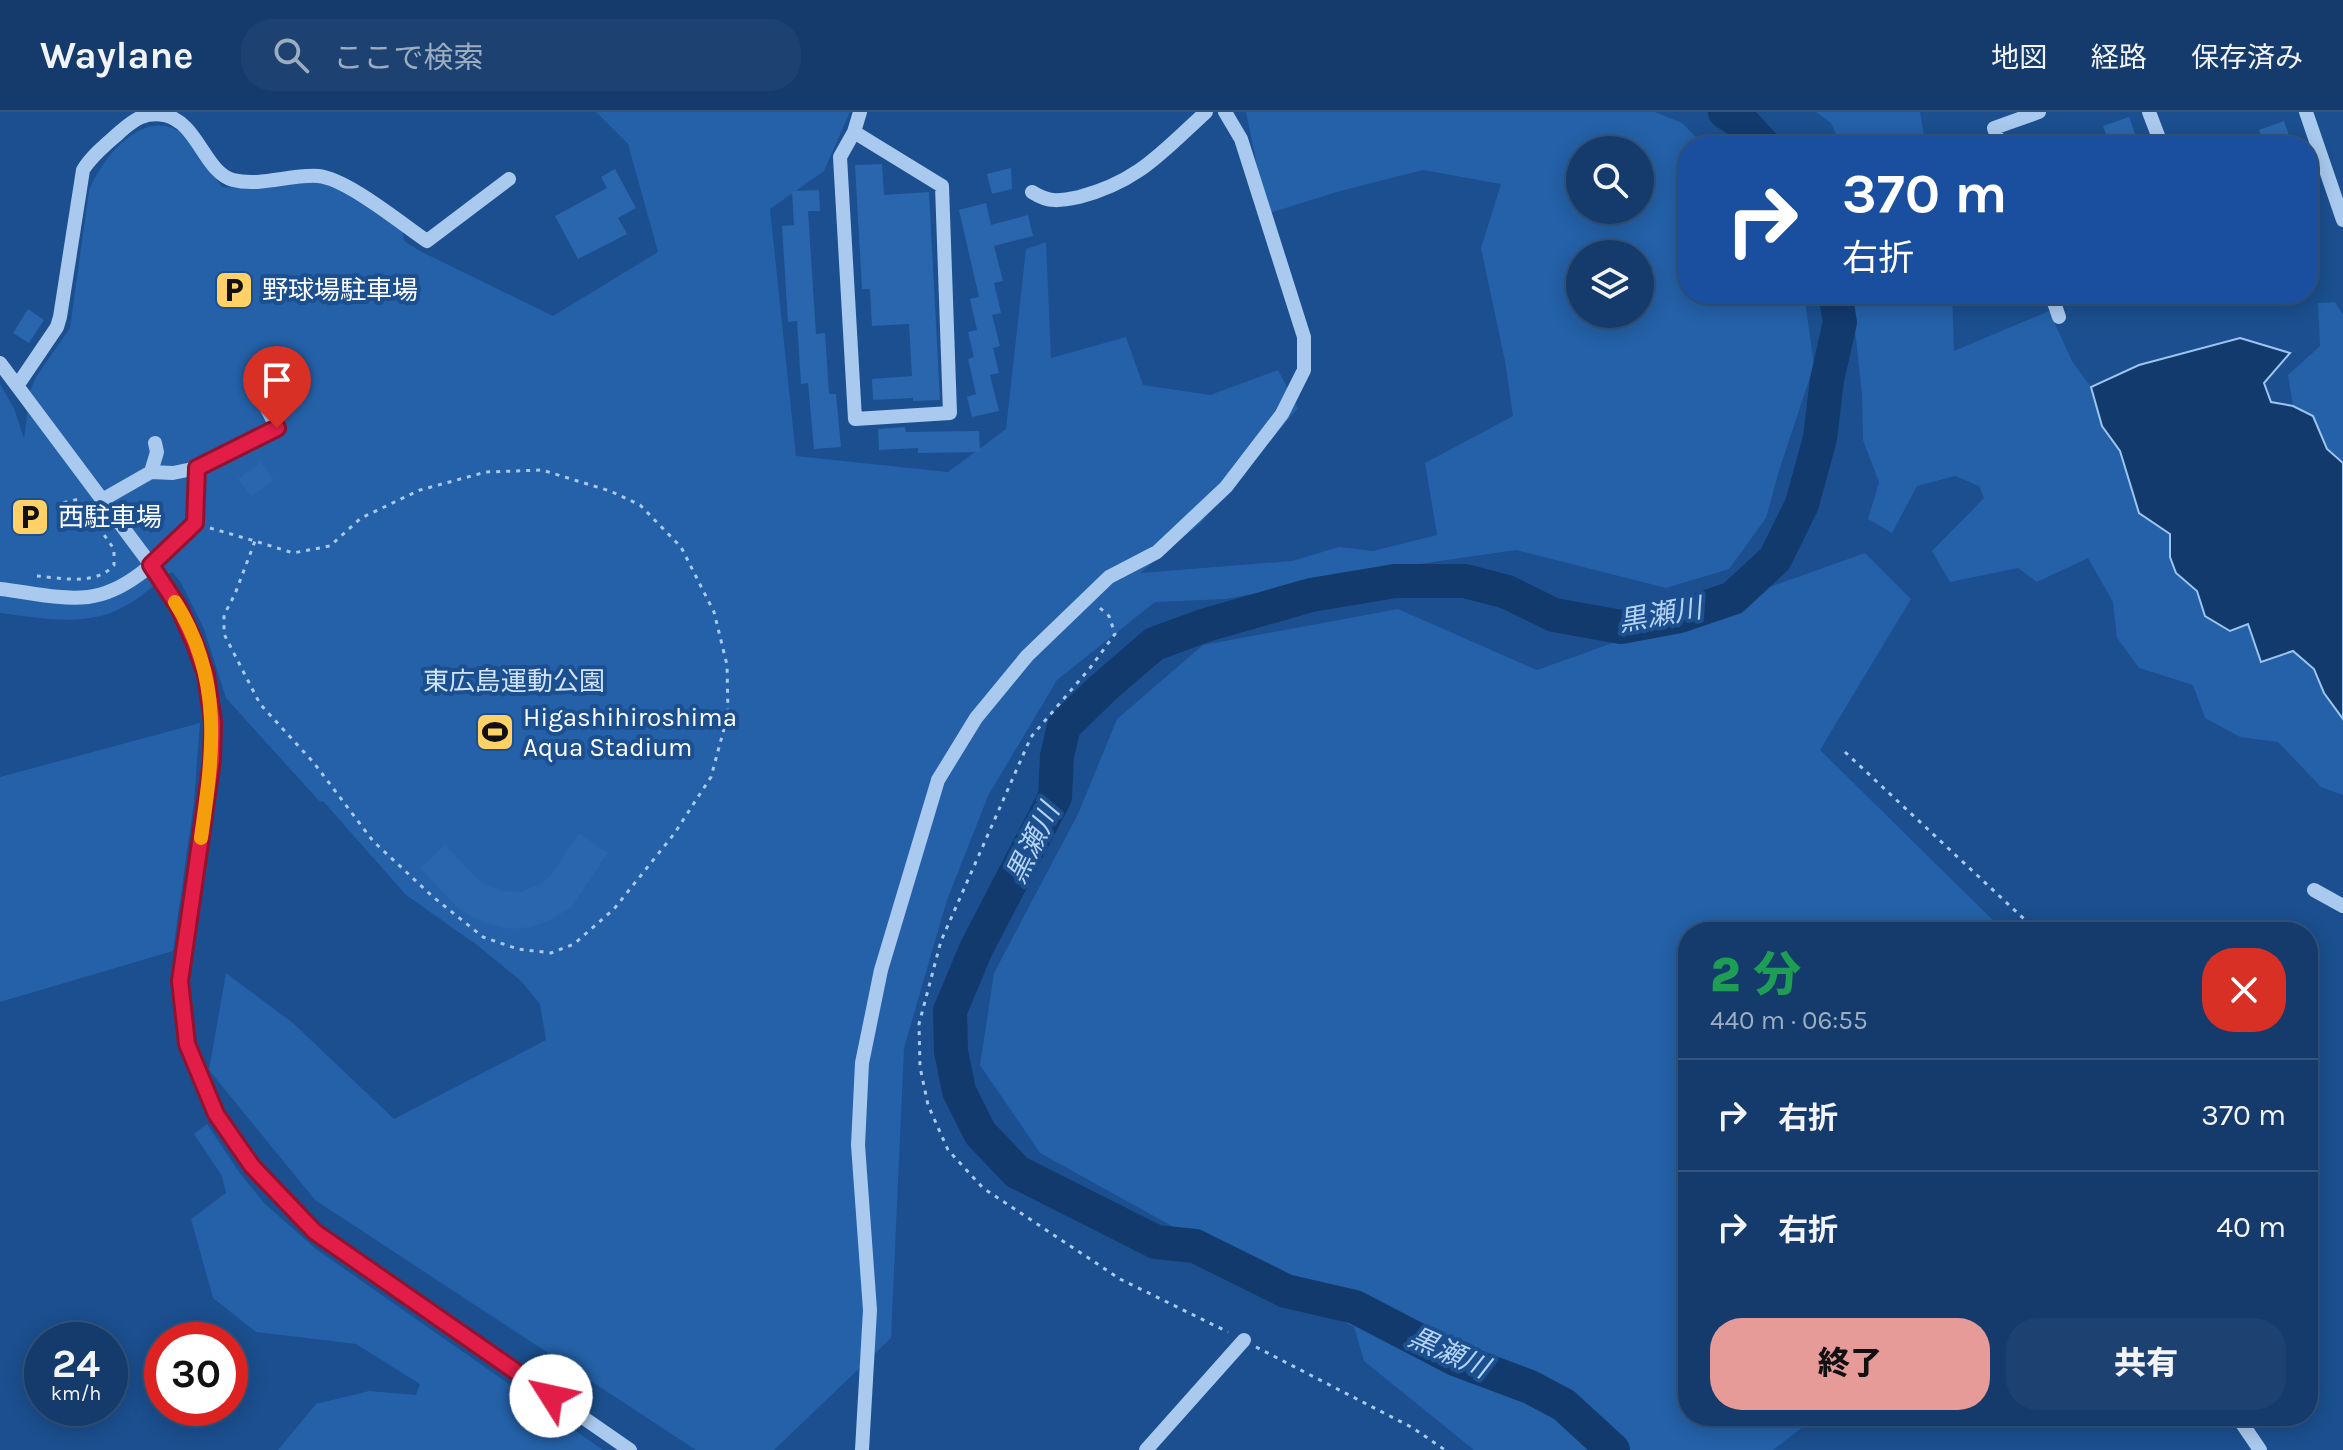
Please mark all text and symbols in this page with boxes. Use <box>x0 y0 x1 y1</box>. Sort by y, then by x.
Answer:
search box <box>241 19 801 91</box>
text: Waylane <box>40 33 193 78</box>
icon: search <box>269 33 313 77</box>
text: ここで検索 <box>333 40 483 76</box>
text: 地図 <box>1991 41 2047 74</box>
text: 経路 <box>2091 41 2147 74</box>
text: 保存済み <box>2191 41 2303 74</box>
map controls <box>1566 136 1654 328</box>
button: search <box>1566 136 1654 224</box>
text: 370 m <box>1842 161 2007 226</box>
icon: right <box>1710 168 1814 272</box>
text: 右折 <box>1842 237 1914 279</box>
button: layers <box>1566 240 1654 328</box>
parking icon: 野球場駐車場 <box>213 269 255 311</box>
place label: 野球場駐車場 <box>262 275 418 306</box>
pin <box>243 346 311 428</box>
icon: arrive <box>255 358 299 402</box>
parking icon: 西駐車場 <box>9 496 51 538</box>
place label: 西駐車場 <box>58 502 162 533</box>
water label: 黒瀬川 <box>1616 590 1707 638</box>
park label: 東広島運動公園 <box>423 666 605 697</box>
place label: Higashihiroshima Aqua Stadium <box>523 702 737 763</box>
sports icon: Higashihiroshima Aqua Stadium <box>474 711 516 753</box>
water label: 黒瀬川 <box>999 796 1067 888</box>
text: 2 分 <box>1710 947 1801 1003</box>
button: close <box>2202 948 2286 1032</box>
text: 440 m · 06:55 <box>1710 1005 1868 1036</box>
icon: right <box>1710 1093 1754 1137</box>
text: 370 m <box>2201 1097 2286 1133</box>
text: 右折 <box>1778 1100 1838 1136</box>
icon: right <box>1710 1205 1754 1249</box>
text: 40 m <box>2216 1209 2286 1245</box>
text: 右折 <box>1778 1212 1838 1248</box>
button: 終了 <box>1710 1318 1990 1410</box>
button: 共有 <box>2006 1318 2286 1410</box>
water label: 黒瀬川 <box>1404 1320 1497 1386</box>
speed limit sign: 30 <box>144 1322 248 1426</box>
text: 24 <box>52 1340 100 1387</box>
position arrow <box>509 1354 593 1438</box>
text: km/h <box>51 1382 101 1405</box>

